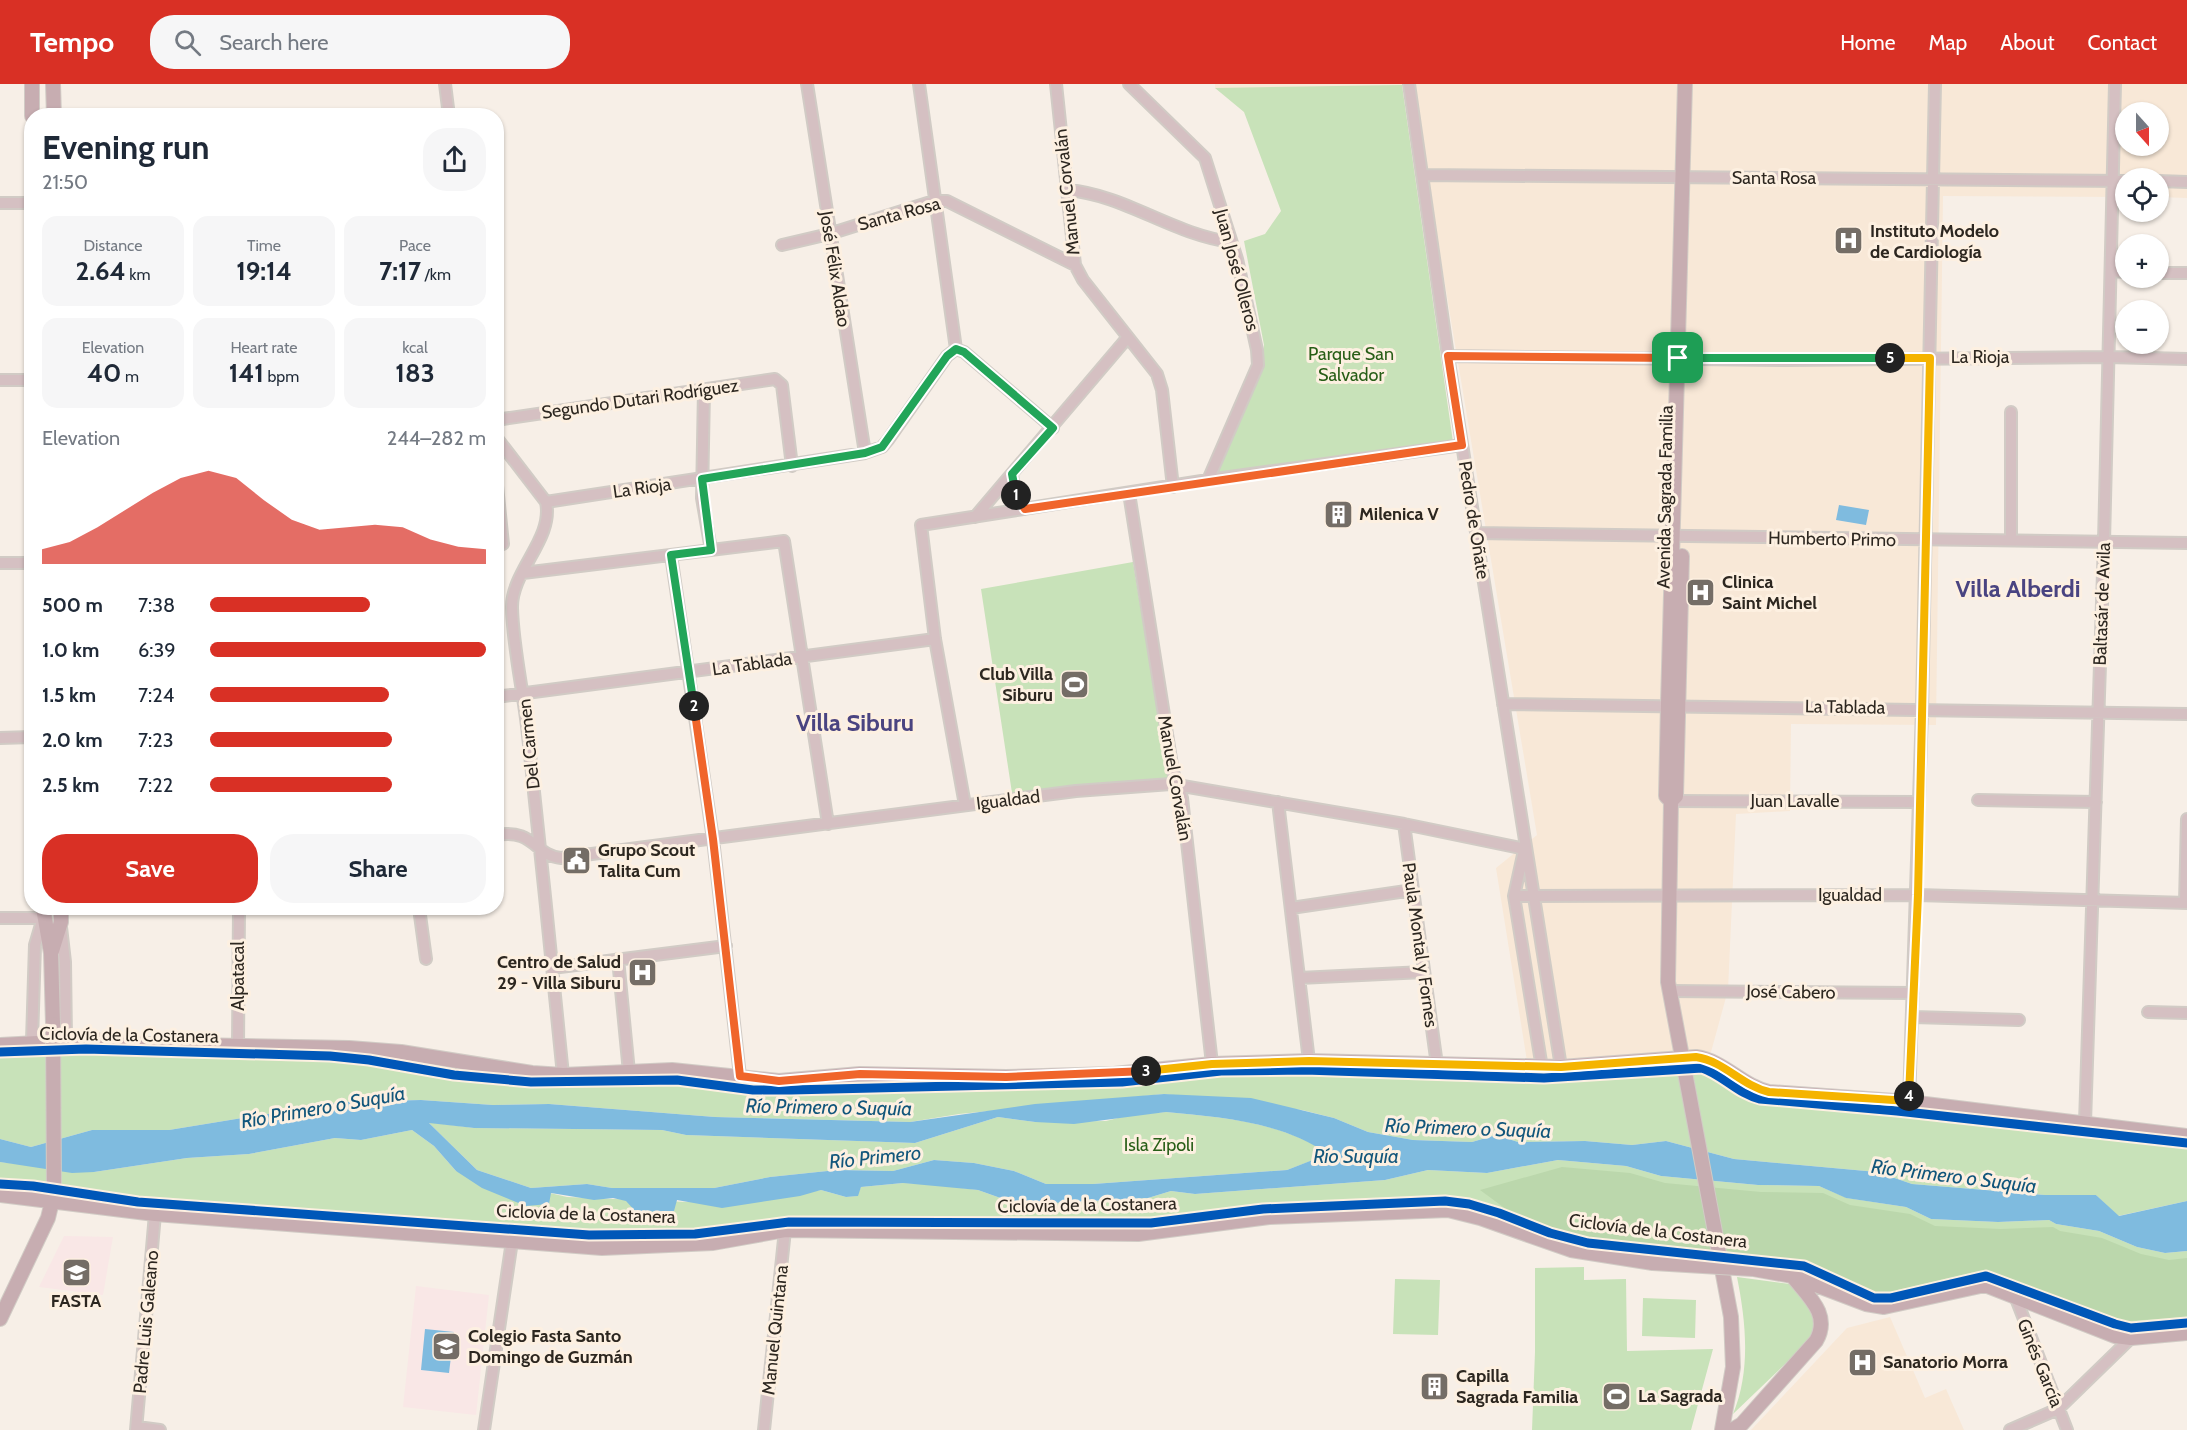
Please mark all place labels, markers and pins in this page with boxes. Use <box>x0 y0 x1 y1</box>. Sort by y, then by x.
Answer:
place label: Instituto Modelo de Cardiología <box>1870 220 1999 263</box>
hospital icon: Instituto Modelo de Cardiología <box>1833 225 1865 257</box>
pin <box>1652 332 1703 383</box>
pin: 5 <box>1875 343 1905 373</box>
pin: 1 <box>1001 480 1031 510</box>
building icon: Milenica V <box>1322 498 1354 530</box>
place label: Milenica V <box>1359 503 1440 525</box>
place label: Clinica Saint Michel <box>1722 571 1817 614</box>
hospital icon: Clinica Saint Michel <box>1685 576 1717 608</box>
place label: Club Villa Siburu <box>979 663 1053 706</box>
sports icon: Club Villa Siburu <box>1058 668 1090 700</box>
pin: 2 <box>679 691 709 721</box>
place label: Grupo Scout Talita Cum <box>598 839 695 882</box>
public building icon: Grupo Scout Talita Cum <box>561 844 593 876</box>
place label: Centro de Salud 29 - Villa Siburu <box>497 951 621 994</box>
hospital icon: Centro de Salud 29 - Villa Siburu <box>626 956 658 988</box>
pin: 3 <box>1131 1056 1161 1086</box>
pin: 4 <box>1894 1081 1924 1111</box>
school or university icon: FASTA <box>60 1256 92 1288</box>
place label: FASTA <box>51 1290 102 1312</box>
place label: Colegio Fasta Santo Domingo de Guzmán <box>468 1325 633 1368</box>
school or university icon: Colegio Fasta Santo Domingo de Guzmán <box>431 1330 463 1362</box>
hospital icon: Sanatorio Morra <box>1846 1346 1878 1378</box>
place label: Sanatorio Morra <box>1883 1351 2008 1373</box>
place label: Capilla Sagrada Familia <box>1456 1365 1578 1408</box>
building icon: Capilla Sagrada Familia <box>1419 1370 1451 1402</box>
sports icon: La Sagrada <box>1601 1380 1633 1412</box>
place label: La Sagrada <box>1638 1385 1723 1407</box>

